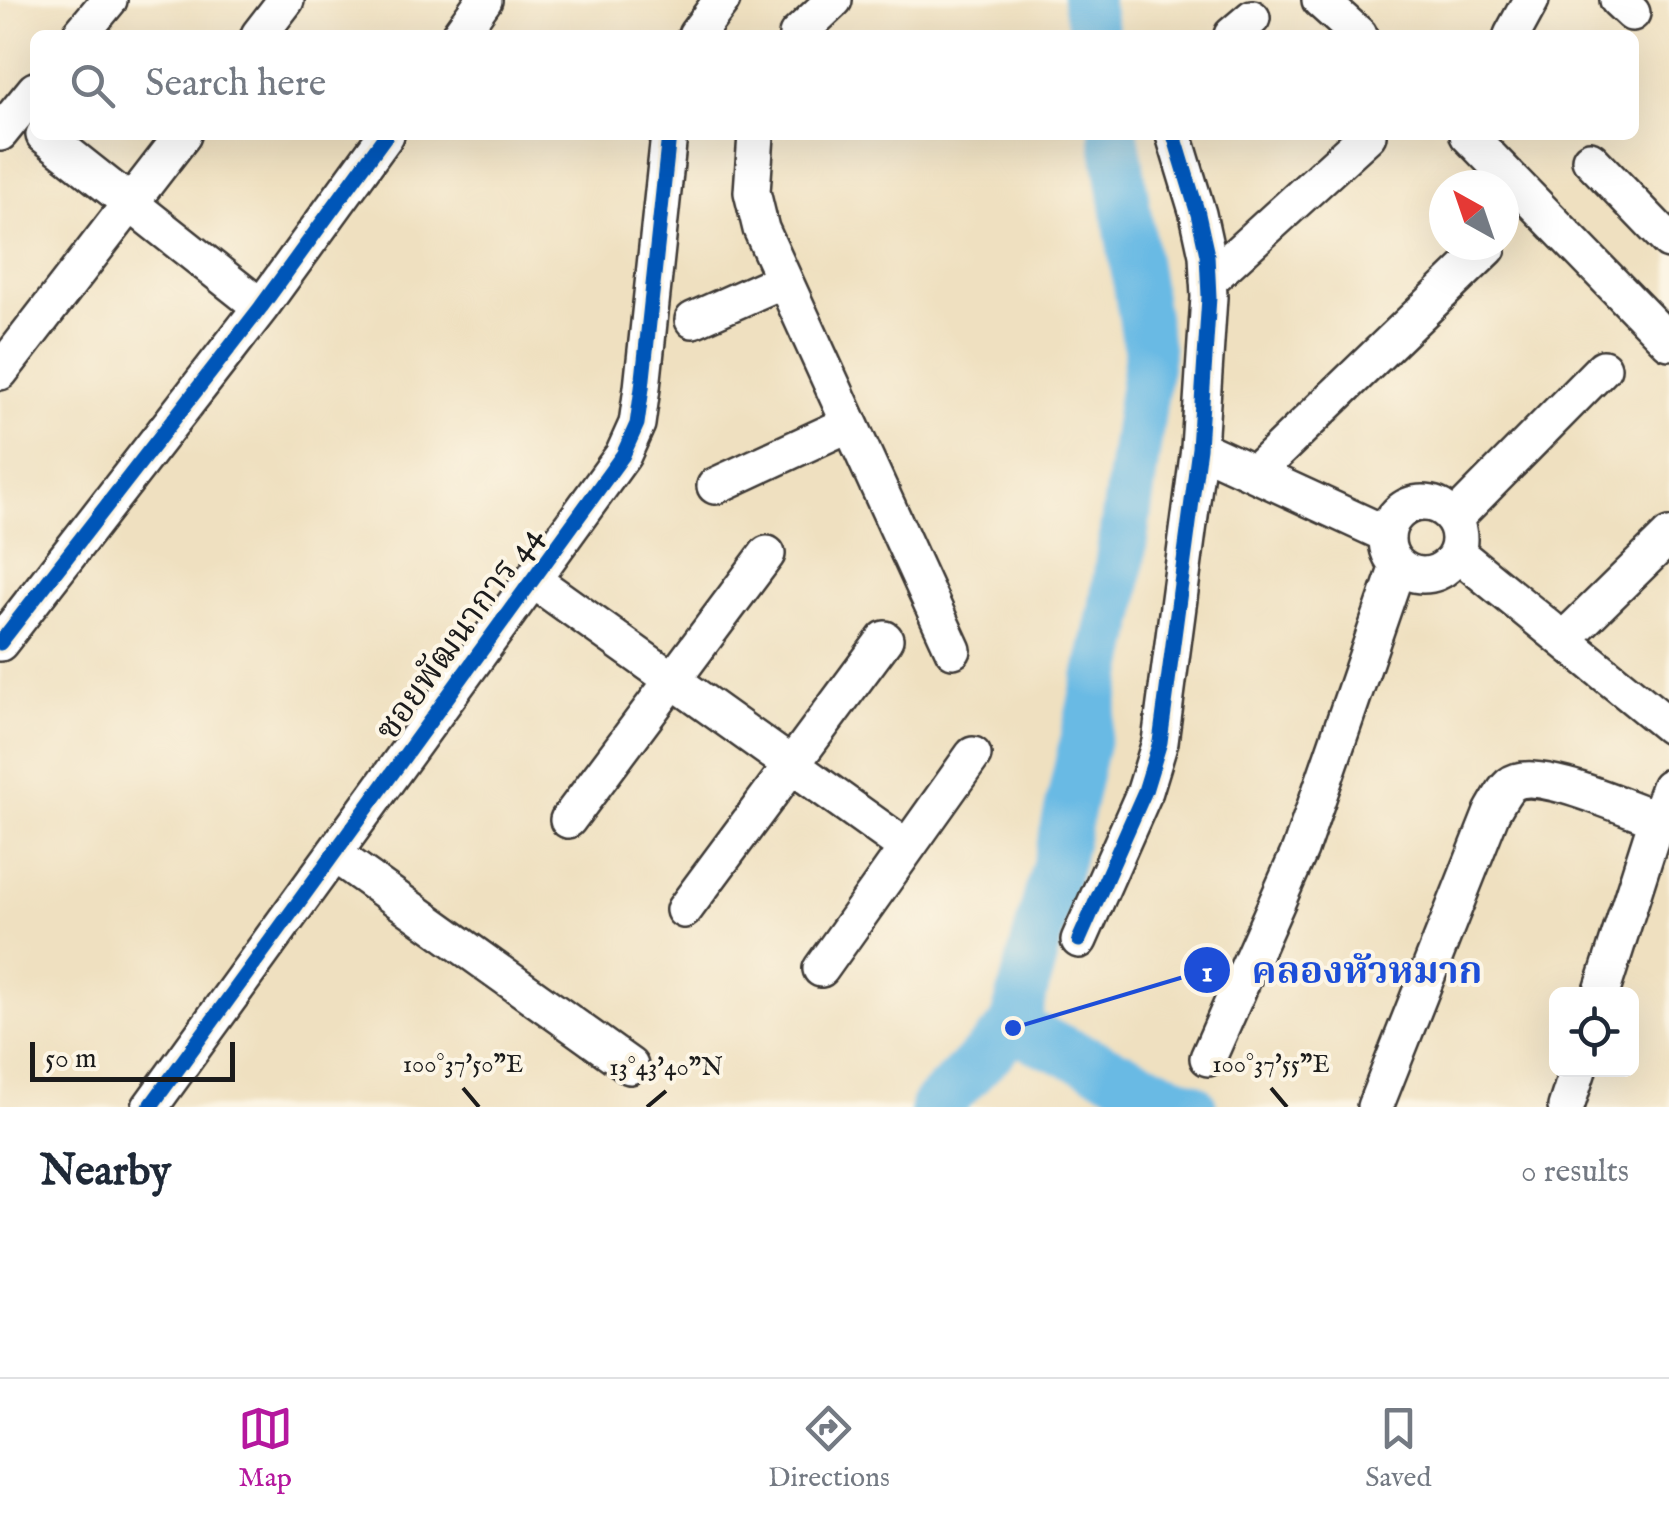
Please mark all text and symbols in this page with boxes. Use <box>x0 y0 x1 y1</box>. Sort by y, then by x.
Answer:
search box <box>30 30 1639 140</box>
icon: search <box>65 58 120 113</box>
text: Search here <box>145 61 326 109</box>
north arrow <box>1429 170 1519 260</box>
street label: ซอยพัฒนาการ 44 <box>366 516 554 750</box>
callout: คลองหัวหมาก <box>1182 936 1503 1004</box>
text: คลองหัวหมาก <box>1252 949 1482 997</box>
text: 1 <box>1201 954 1213 992</box>
map controls <box>1549 987 1639 1077</box>
button: locate <box>1549 987 1639 1077</box>
scale bar <box>30 1037 235 1082</box>
text: 50 m <box>45 1042 97 1077</box>
text: 100°37'50"E <box>403 1049 523 1081</box>
text: 100°37'55"E <box>1212 1049 1330 1081</box>
text: 13°43'40"N <box>609 1052 723 1084</box>
text: Nearby <box>40 1146 171 1199</box>
text: 0 results <box>1521 1152 1629 1193</box>
tab: Map <box>238 1401 293 1496</box>
tab: Directions <box>768 1401 890 1496</box>
tab: Saved <box>1365 1401 1431 1496</box>

